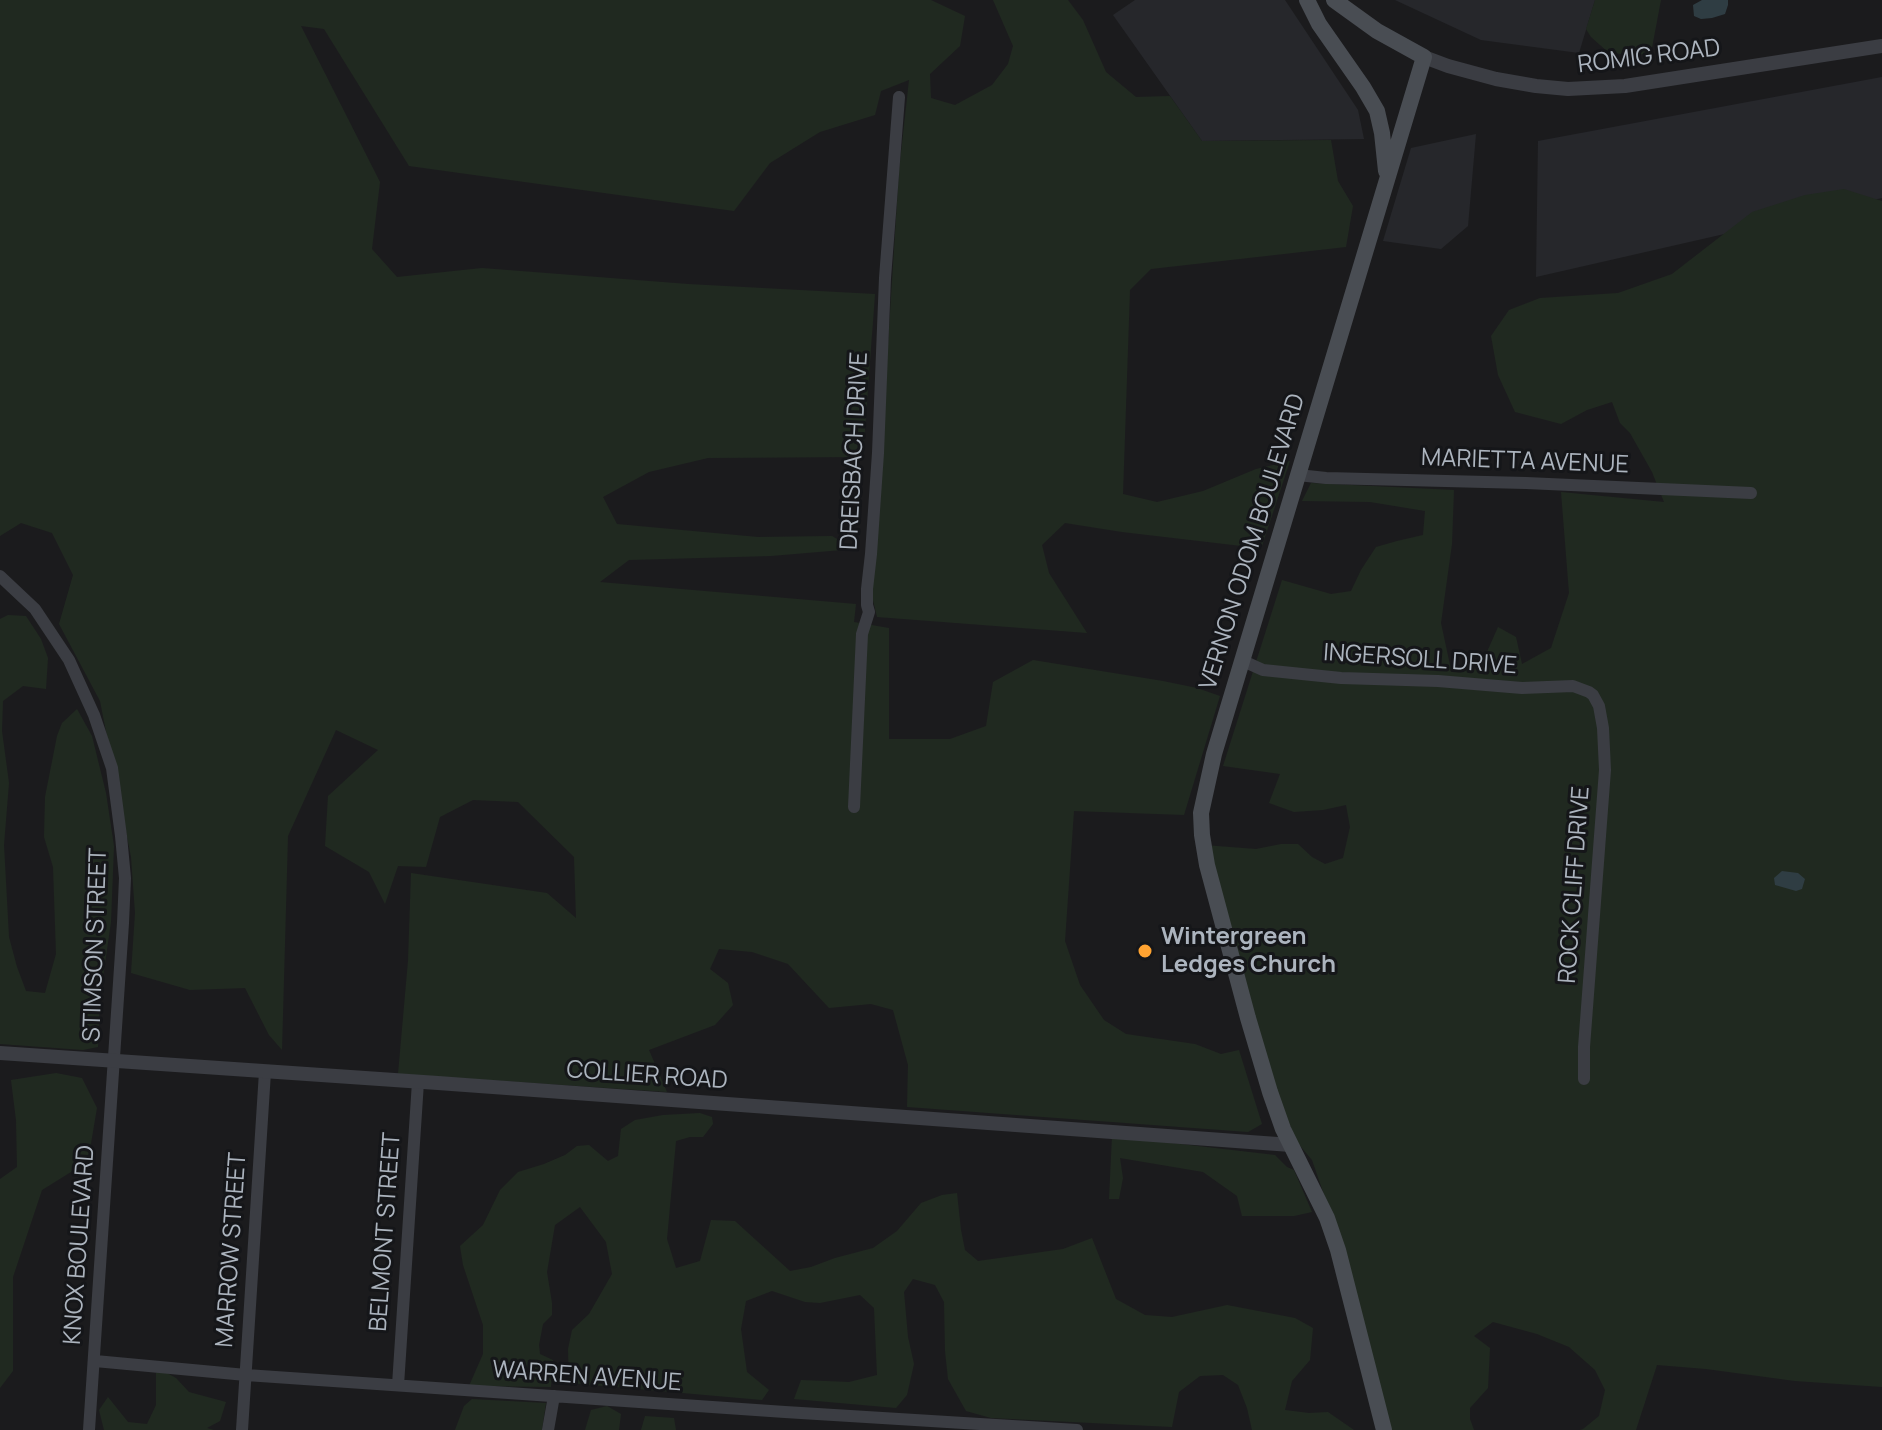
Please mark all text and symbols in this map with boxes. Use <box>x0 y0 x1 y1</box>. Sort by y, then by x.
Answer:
street label: ROMIG ROAD <box>1576 34 1722 80</box>
street label: DREISBACH DRIVE <box>835 351 875 551</box>
street label: VERNON ODOM BOULEVARD <box>1194 390 1312 694</box>
street label: MARIETTA AVENUE <box>1421 444 1629 480</box>
street label: INGERSOLL DRIVE <box>1322 639 1518 681</box>
street label: ROCK CLIFF DRIVE <box>1554 785 1596 985</box>
street label: STIMSON STREET <box>78 847 114 1043</box>
place label: Wintergreen Ledges Church <box>1161 923 1336 979</box>
marker: Wintergreen Ledges Church <box>1136 942 1154 960</box>
street label: COLLIER ROAD <box>565 1056 729 1096</box>
street label: BELMONT STREET <box>365 1131 407 1333</box>
street label: KNOX BOULEVARD <box>59 1144 101 1346</box>
street label: MARROW STREET <box>211 1152 253 1348</box>
street label: WARREN AVENUE <box>491 1356 683 1398</box>

